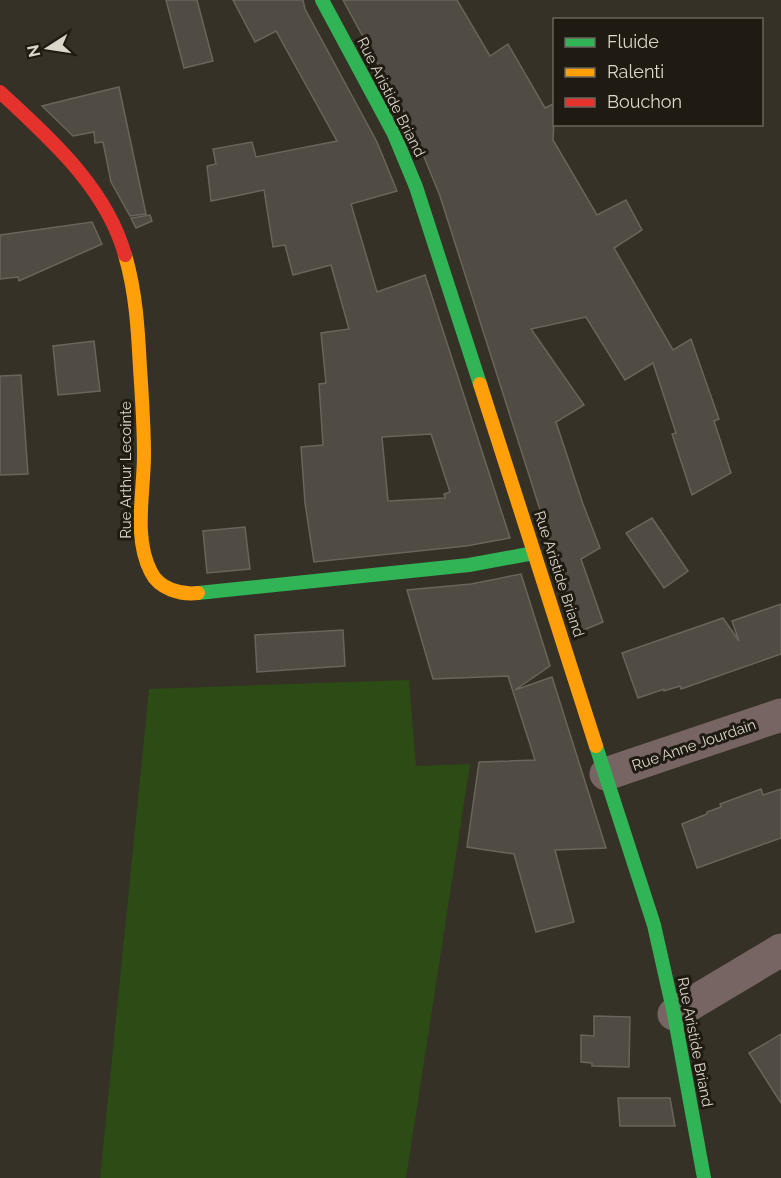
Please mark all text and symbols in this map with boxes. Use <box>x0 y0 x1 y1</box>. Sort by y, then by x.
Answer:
north arrow <box>18 18 78 78</box>
legend <box>553 18 763 126</box>
text: Fluide <box>607 31 659 52</box>
street label: Rue Aristide Briand <box>353 34 429 160</box>
text: N <box>23 43 44 59</box>
text: Ralenti <box>607 61 664 82</box>
text: Bouchon <box>607 91 682 112</box>
street label: Rue Arthur Lecointe <box>117 401 135 539</box>
street label: Rue Aristide Briand <box>530 509 588 639</box>
street label: Rue Anne Jourdain <box>630 715 758 775</box>
street label: Rue Aristide Briand <box>674 976 716 1108</box>

